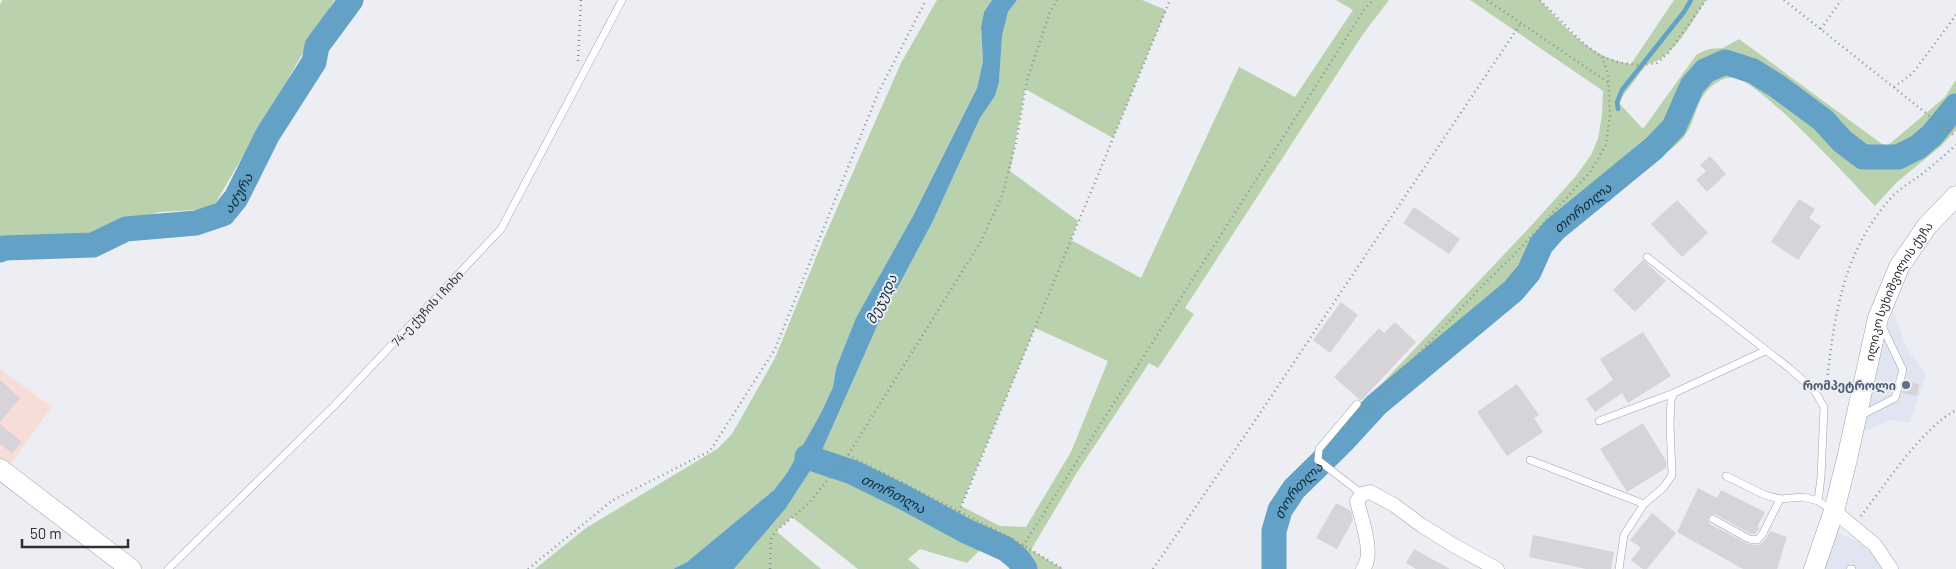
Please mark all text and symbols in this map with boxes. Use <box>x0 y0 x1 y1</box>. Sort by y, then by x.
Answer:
water label: აძურა <box>219 170 256 216</box>
water label: თორთლა <box>1549 178 1615 236</box>
street label: ილიკო სუხიშვილის ქუჩა <box>1862 218 1935 362</box>
street label: 74-ე ქუჩის I ჩიხი <box>388 267 466 349</box>
water label: მეჯუდა <box>862 271 901 327</box>
place label: რომპეტროლი <box>1803 378 1896 394</box>
marker: რომპეტროლი <box>1900 379 1912 391</box>
water label: თორთლა <box>1269 458 1326 521</box>
water label: თორთლა <box>859 469 929 516</box>
scale bar <box>22 516 129 548</box>
text: 50 m <box>30 524 62 542</box>

